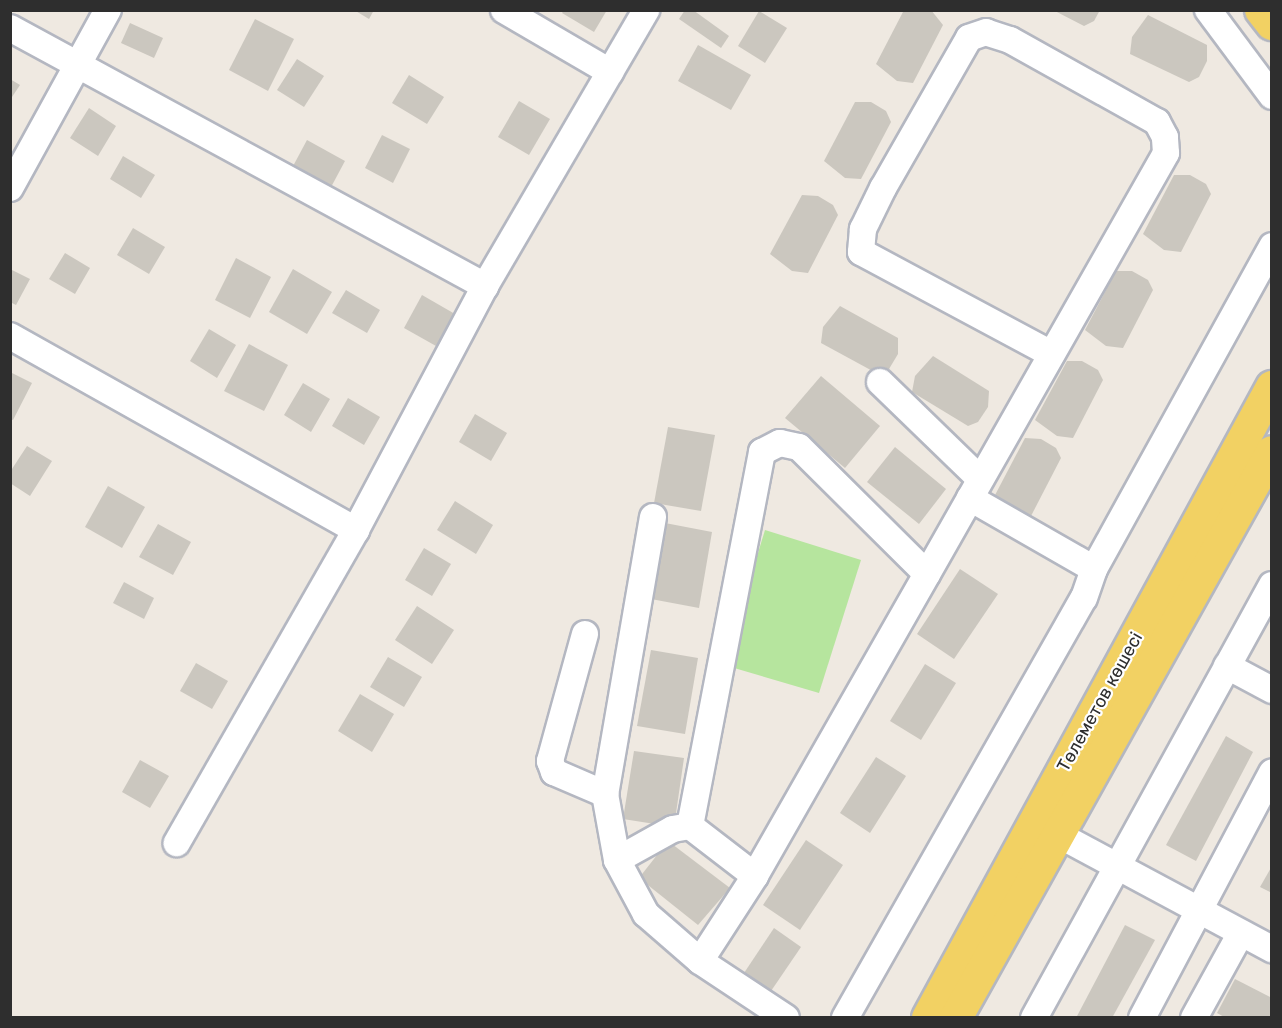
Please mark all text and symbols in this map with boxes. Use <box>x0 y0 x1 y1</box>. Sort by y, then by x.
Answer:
street label: Төлеметов көшесі <box>1053 628 1147 776</box>

